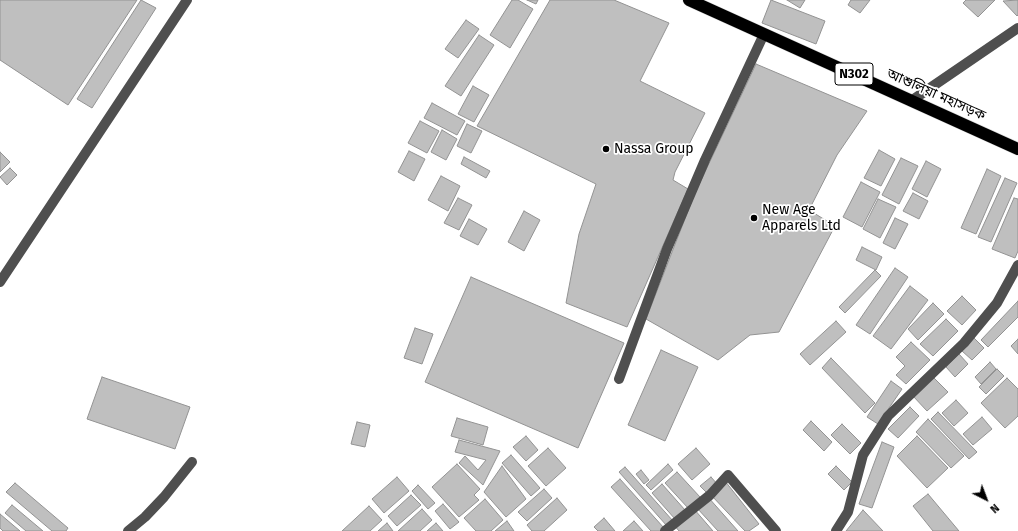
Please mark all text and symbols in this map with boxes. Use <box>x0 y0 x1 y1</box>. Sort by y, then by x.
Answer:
road number: N302 <box>835 63 873 85</box>
street label: আশুলিয়া মহাসড়ক <box>884 66 988 124</box>
place label: Nassa Group <box>614 141 694 157</box>
marker: Nassa Group <box>601 144 611 154</box>
place label: New Age Apparels Ltd <box>762 202 841 234</box>
marker: New Age Apparels Ltd <box>749 213 759 223</box>
north arrow <box>966 479 1006 519</box>
text: N <box>987 501 1001 516</box>

